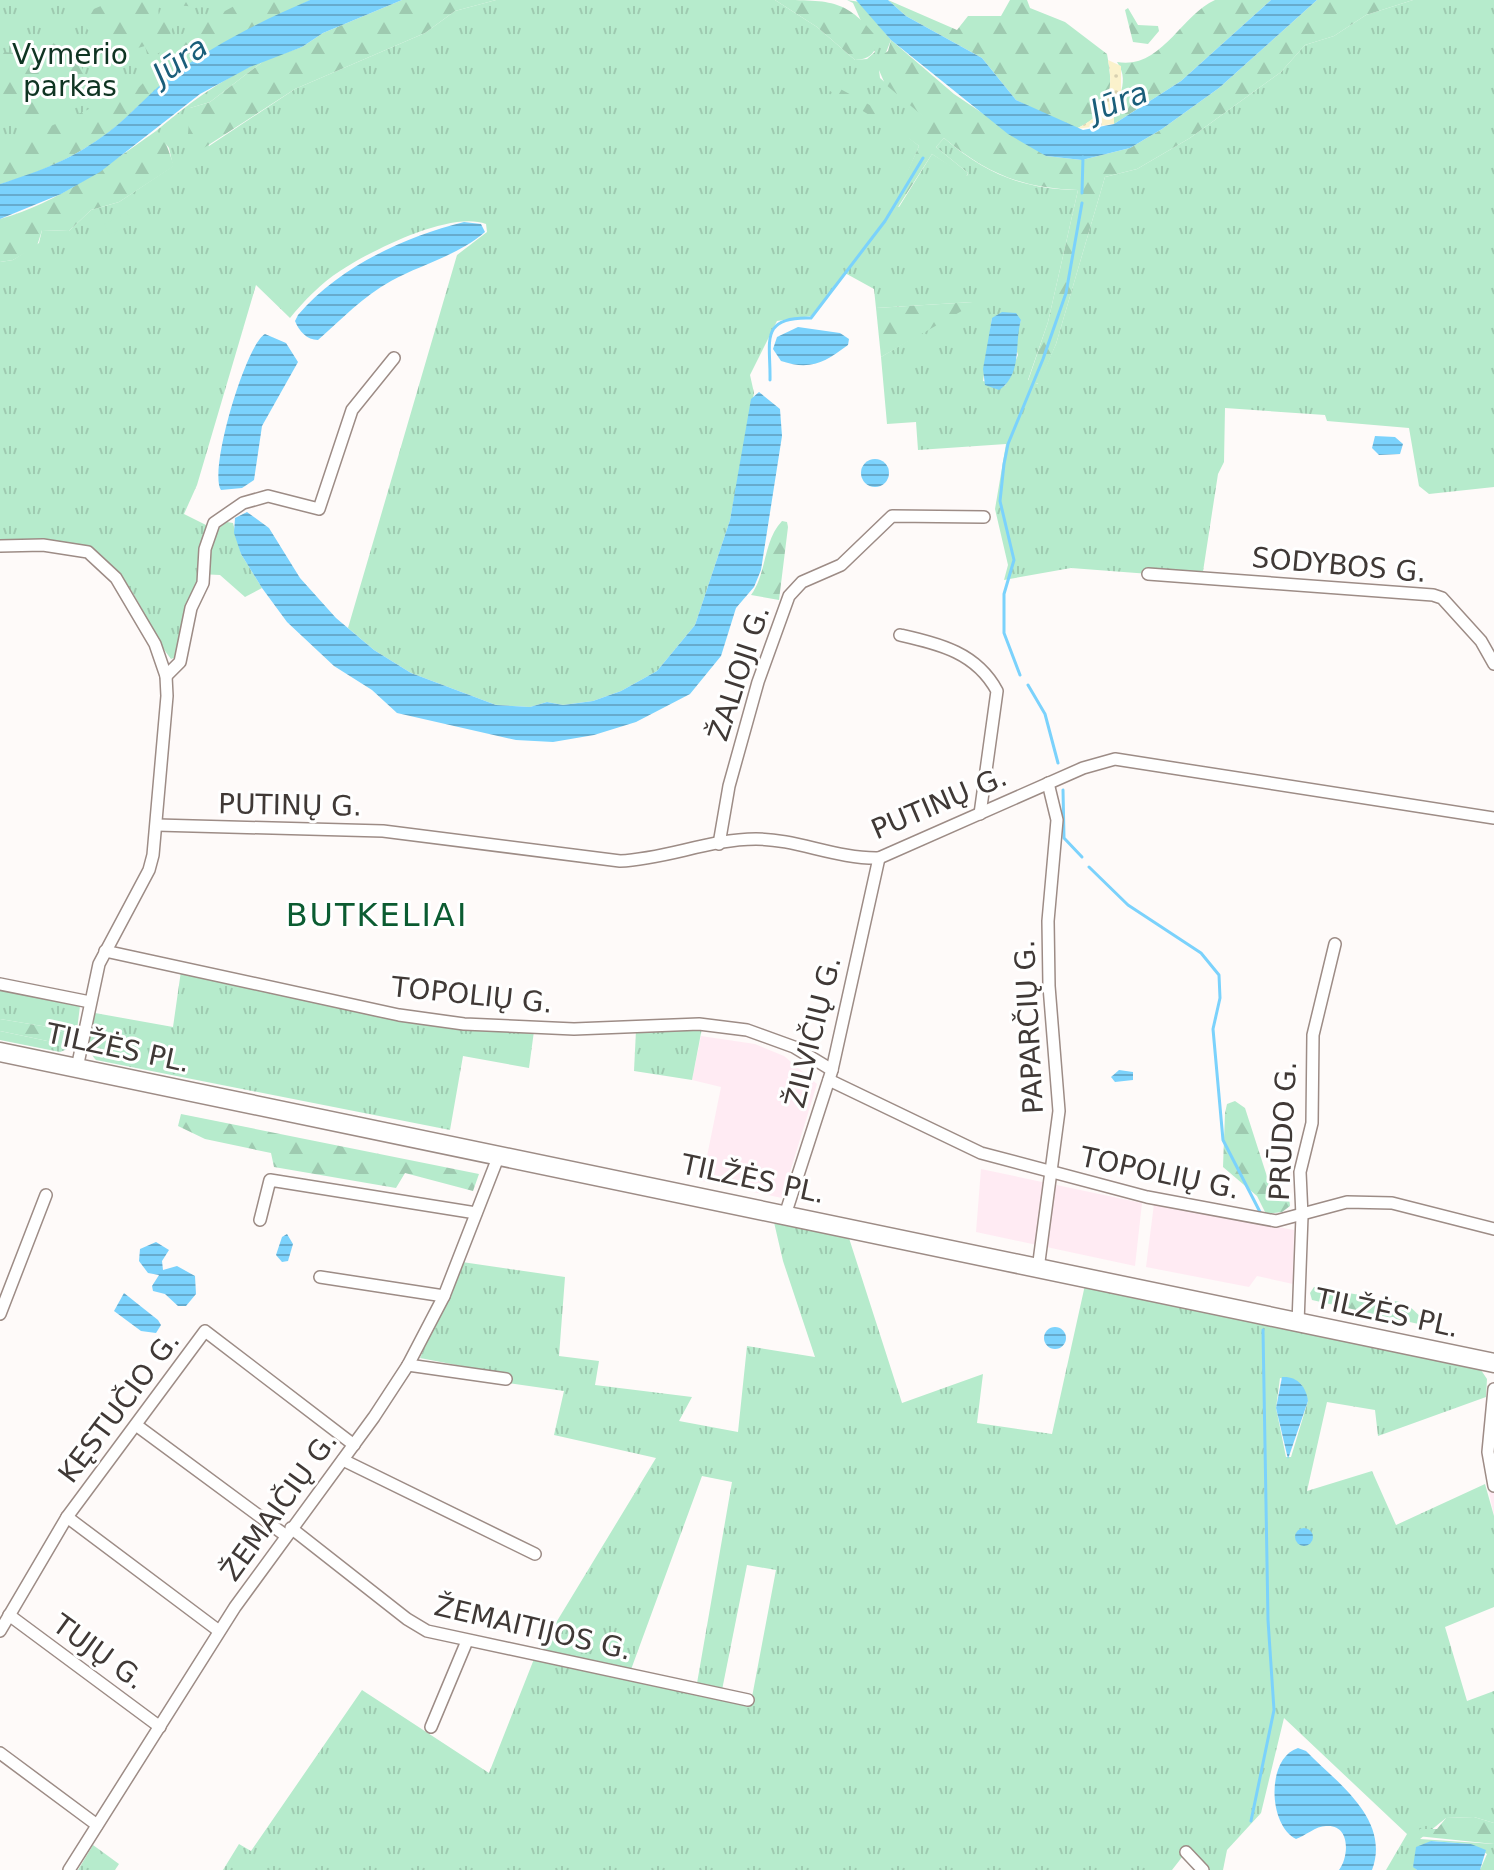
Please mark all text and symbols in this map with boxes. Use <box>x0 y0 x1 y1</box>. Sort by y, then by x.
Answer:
water label: Jūra <box>142 29 214 94</box>
park label: Vymerio parkas <box>12 38 128 103</box>
water label: Jūra <box>1081 74 1153 130</box>
street label: SODYBOS G. <box>1250 541 1428 589</box>
street label: ŽALIOJI G. <box>701 601 776 745</box>
street label: PUTINŲ G. <box>866 760 1012 846</box>
street label: PUTINŲ G. <box>218 787 362 823</box>
district label: BUTKELIAI <box>286 896 468 934</box>
street label: PAPARČIŲ G. <box>1007 939 1050 1115</box>
street label: ŽILVIČIŲ G. <box>777 952 848 1111</box>
street label: TOPOLIŲ G. <box>389 970 554 1020</box>
street label: TILŽĖS PL. <box>42 1016 193 1079</box>
street label: PRŪDO G. <box>1262 1060 1303 1202</box>
street label: TOPOLIŲ G. <box>1076 1140 1243 1206</box>
street label: TILŽĖS PL. <box>677 1147 828 1210</box>
street label: TILŽĖS PL. <box>1311 1281 1462 1344</box>
street label: KĘSTUČIO G. <box>51 1324 187 1489</box>
street label: ŽEMAIČIŲ G. <box>213 1424 344 1587</box>
street label: ŽEMAITIJOS G. <box>431 1588 635 1667</box>
street label: TUJŲ G. <box>46 1607 152 1696</box>

